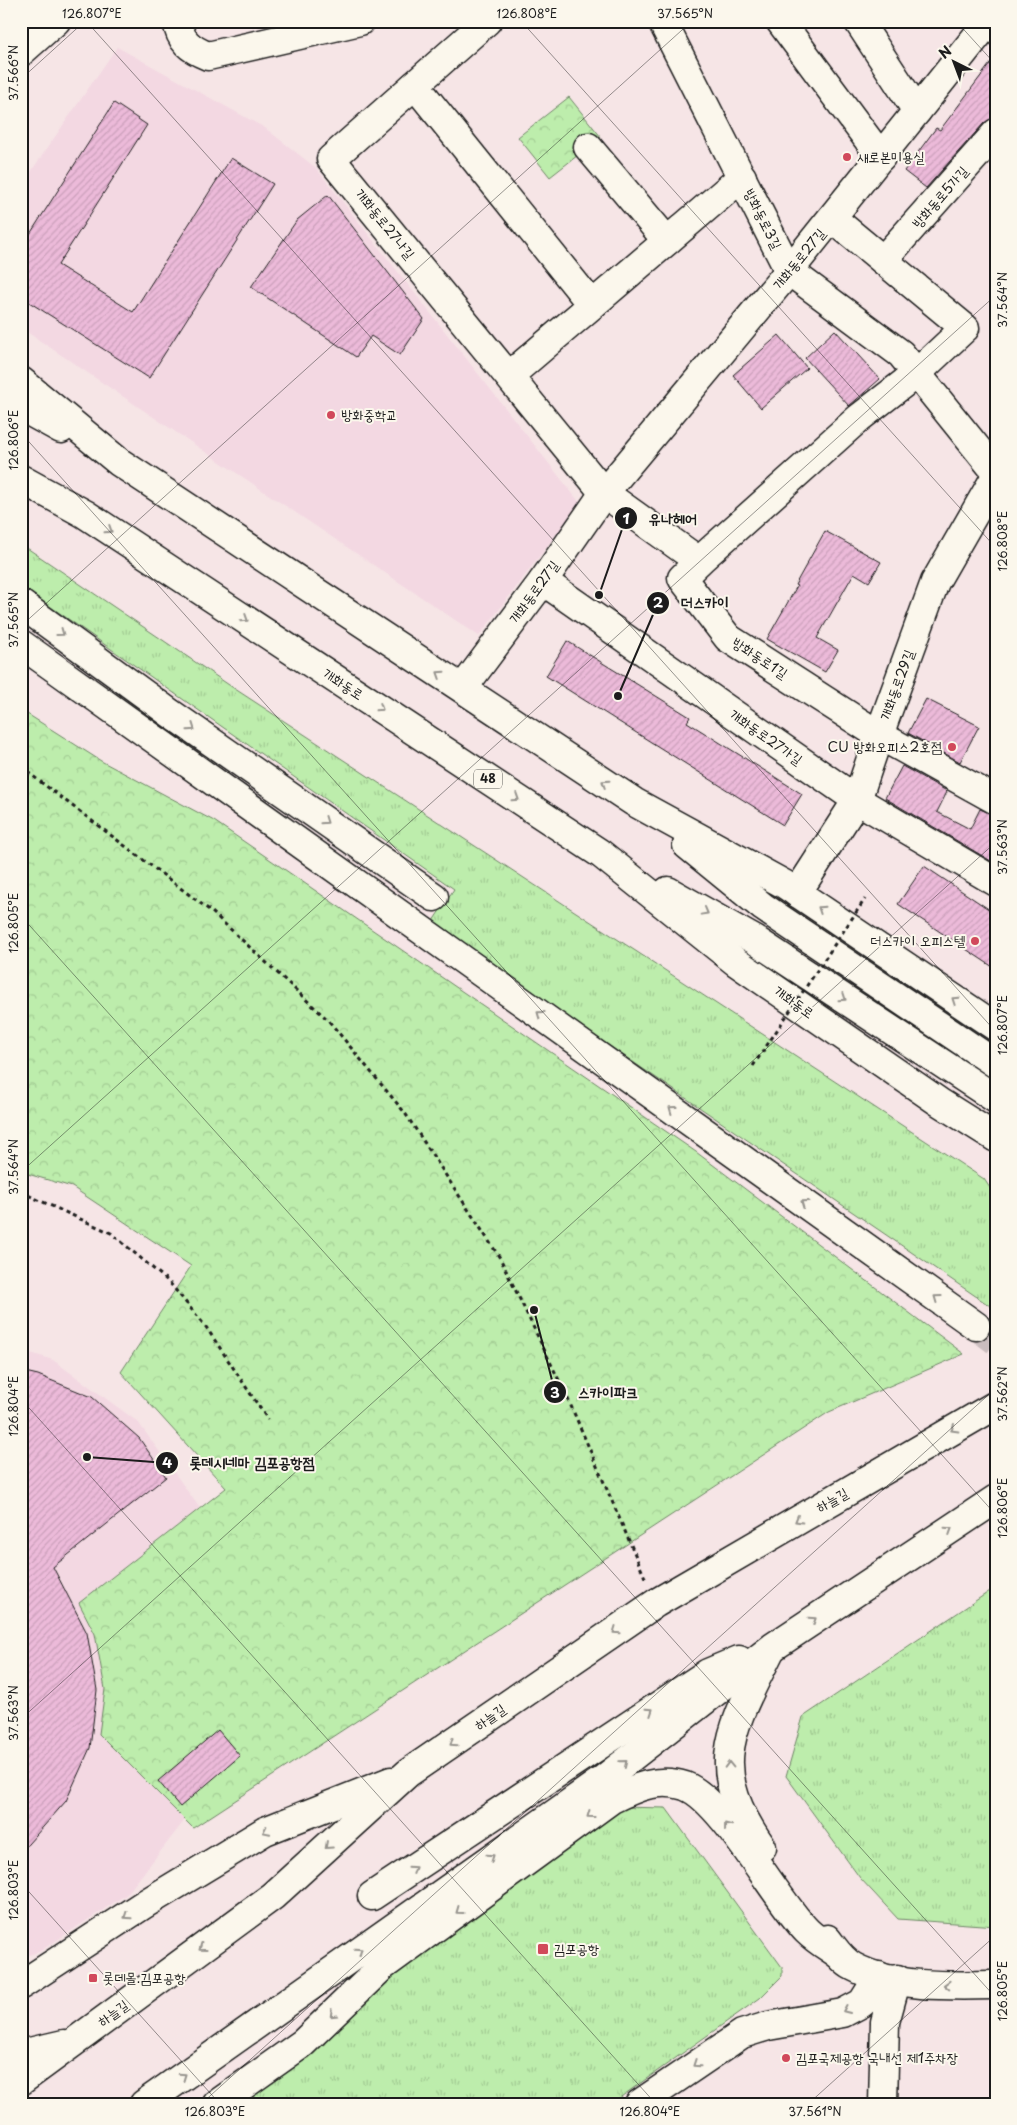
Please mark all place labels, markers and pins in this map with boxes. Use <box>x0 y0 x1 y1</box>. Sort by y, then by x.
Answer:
place label: 새로본미용실 <box>857 146 925 167</box>
marker: 새로본미용실 <box>841 151 853 163</box>
place label: 방화중학교 <box>341 404 397 425</box>
marker: 방화중학교 <box>325 409 337 421</box>
callout: 유나헤어 <box>614 503 707 533</box>
callout: 더스카이 <box>646 588 739 618</box>
place label: CU 방화오피스2호점 <box>828 736 942 757</box>
marker: CU 방화오피스2호점 <box>946 741 958 753</box>
place label: 더스카이 오피스텔 <box>870 930 966 951</box>
marker: 더스카이 오피스텔 <box>969 935 981 947</box>
callout: 스카이파크 <box>542 1377 648 1407</box>
callout: 롯데시네마 김포공항점 <box>154 1448 325 1478</box>
place label: 김포공항 <box>554 1938 599 1959</box>
marker: 김포공항 <box>536 1942 550 1956</box>
place label: 롯데몰.김포공항 <box>103 1967 186 1988</box>
marker: 롯데몰.김포공항 <box>87 1972 99 1984</box>
place label: 김포국제공항 국내선 제1주차장 <box>796 2047 959 2068</box>
marker: 김포국제공항 국내선 제1주차장 <box>780 2052 792 2064</box>

